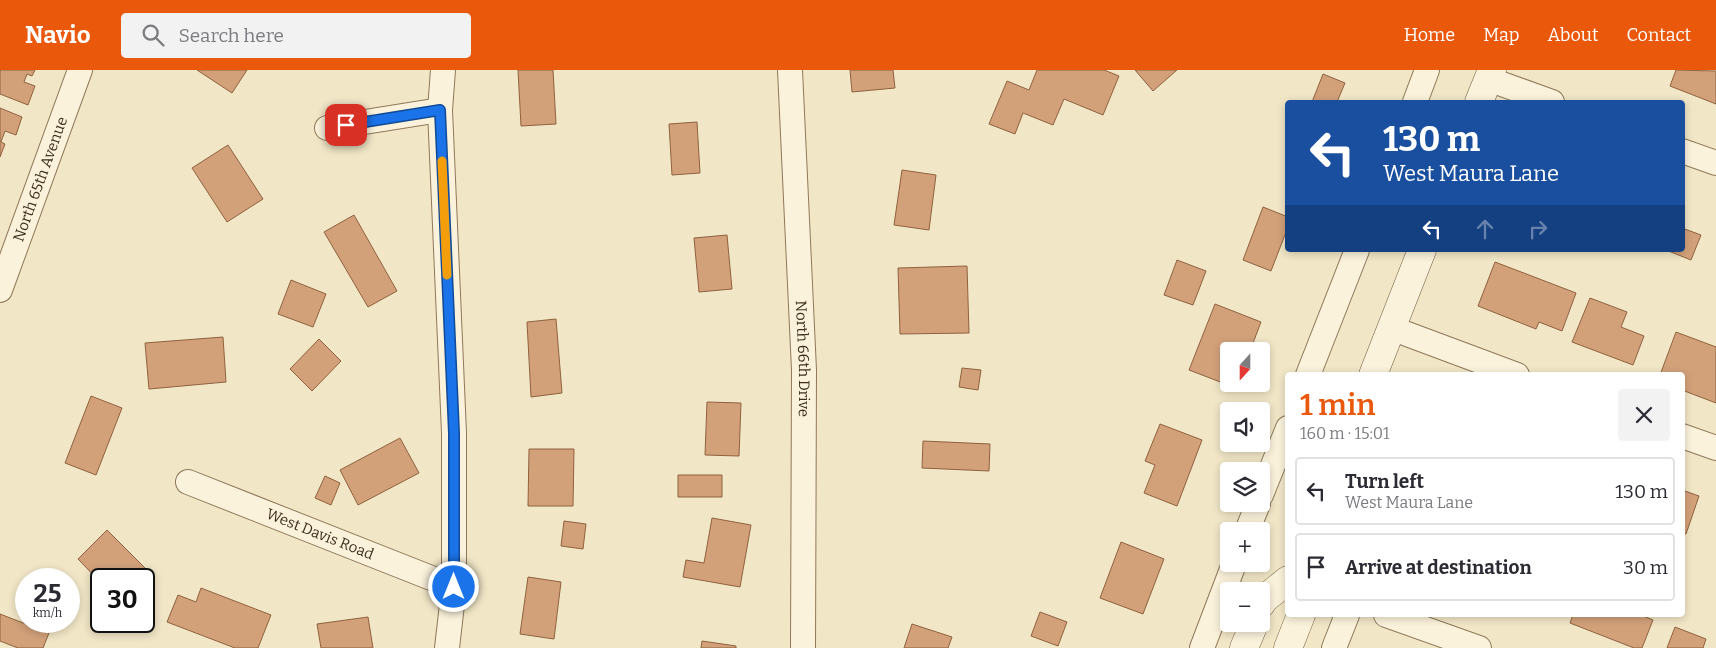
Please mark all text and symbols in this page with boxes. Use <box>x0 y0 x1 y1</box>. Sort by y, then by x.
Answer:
search box <box>121 13 471 58</box>
text: Navio <box>25 21 91 49</box>
icon: search <box>139 21 167 49</box>
text: Search here <box>179 24 284 47</box>
text: Home <box>1404 24 1455 46</box>
text: Map <box>1483 24 1519 46</box>
text: About <box>1547 24 1598 46</box>
text: Contact <box>1626 24 1691 46</box>
pin <box>325 104 367 146</box>
icon: arrive <box>332 111 360 139</box>
street label: North 65th Avenue <box>9 114 71 244</box>
text: 130 m <box>1383 118 1480 160</box>
icon: left <box>1300 120 1365 185</box>
text: West Maura Lane <box>1383 160 1559 187</box>
icon: left <box>1418 215 1446 243</box>
icon: ahead <box>1471 215 1499 243</box>
icon: right <box>1524 215 1552 243</box>
street label: North 66th Drive <box>792 300 813 417</box>
north arrow <box>1220 342 1270 392</box>
map controls <box>1220 342 1270 632</box>
text: 1 min <box>1300 387 1375 423</box>
button: close <box>1618 389 1670 441</box>
button: sound <box>1220 402 1270 452</box>
text: 160 m · 15:01 <box>1300 424 1390 443</box>
button: layers <box>1220 462 1270 512</box>
text: Turn left <box>1345 470 1424 493</box>
icon: left <box>1302 477 1330 505</box>
text: 130 m <box>1615 480 1668 503</box>
text: West Maura Lane <box>1345 493 1473 512</box>
street label: West Davis Road <box>264 505 377 564</box>
button: + <box>1220 522 1270 572</box>
icon: arrive <box>1302 553 1330 581</box>
text: Arrive at destination <box>1345 556 1532 579</box>
text: 30 m <box>1623 556 1668 579</box>
position arrow <box>427 560 479 612</box>
speed limit sign: 30 <box>90 568 155 633</box>
text: 25 <box>34 579 61 609</box>
button: − <box>1220 582 1270 632</box>
text: km/h <box>33 606 62 620</box>

